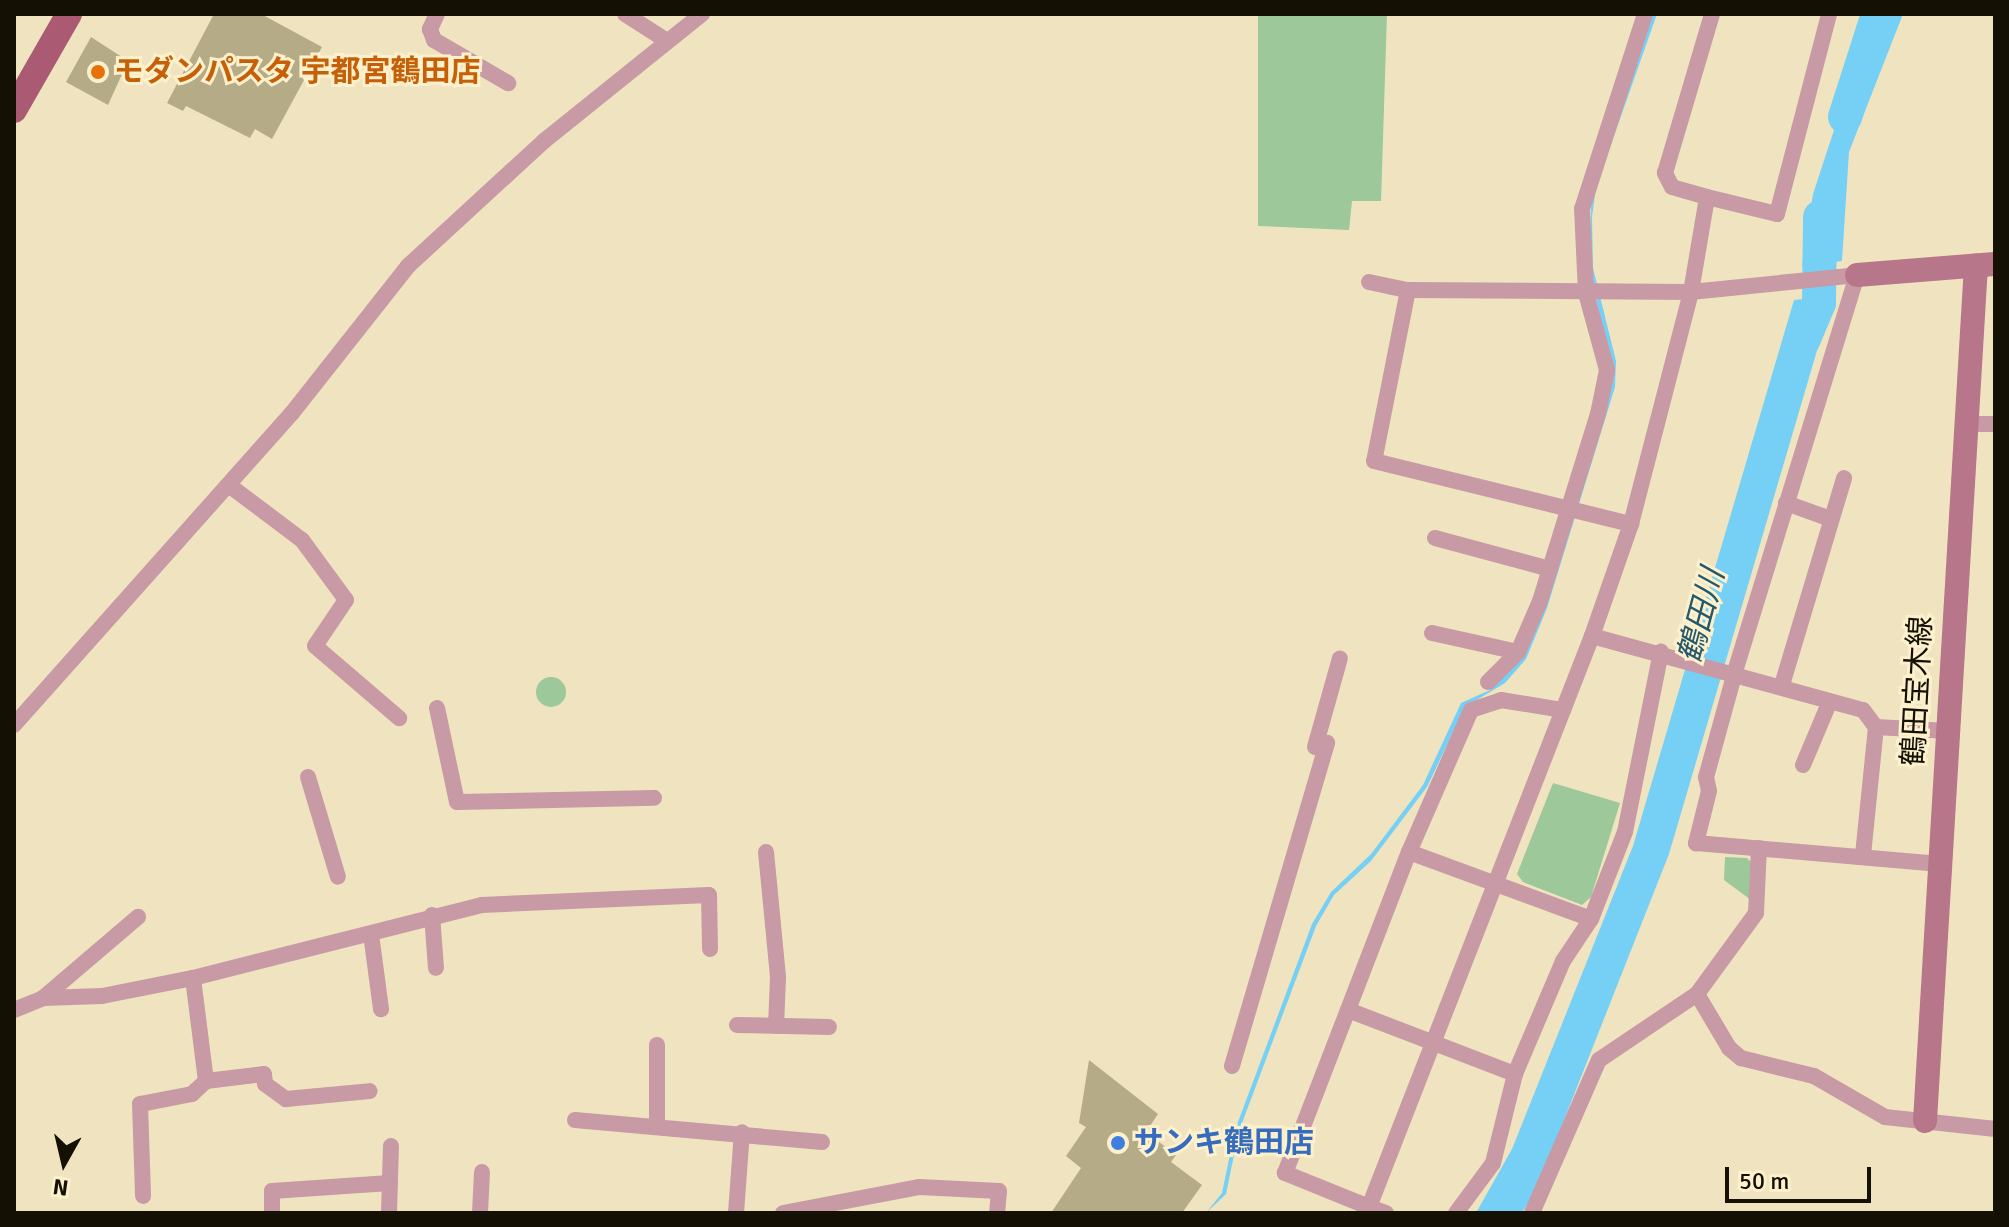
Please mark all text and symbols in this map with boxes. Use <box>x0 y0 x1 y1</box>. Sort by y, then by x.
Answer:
place label: モダンパスタ 宇都宮鶴田店 <box>114 54 481 90</box>
marker: モダンパスタ 宇都宮鶴田店 <box>89 63 107 81</box>
water label: 鶴田川 <box>1671 565 1733 667</box>
street label: 鶴田宝木線 <box>1896 615 1940 767</box>
north arrow <box>24 1123 104 1203</box>
place label: サンキ鶴田店 <box>1134 1125 1314 1161</box>
marker: サンキ鶴田店 <box>1109 1134 1127 1152</box>
scale bar <box>1729 1151 1875 1201</box>
text: 50 m <box>1739 1166 1789 1196</box>
text: N <box>51 1173 70 1202</box>

